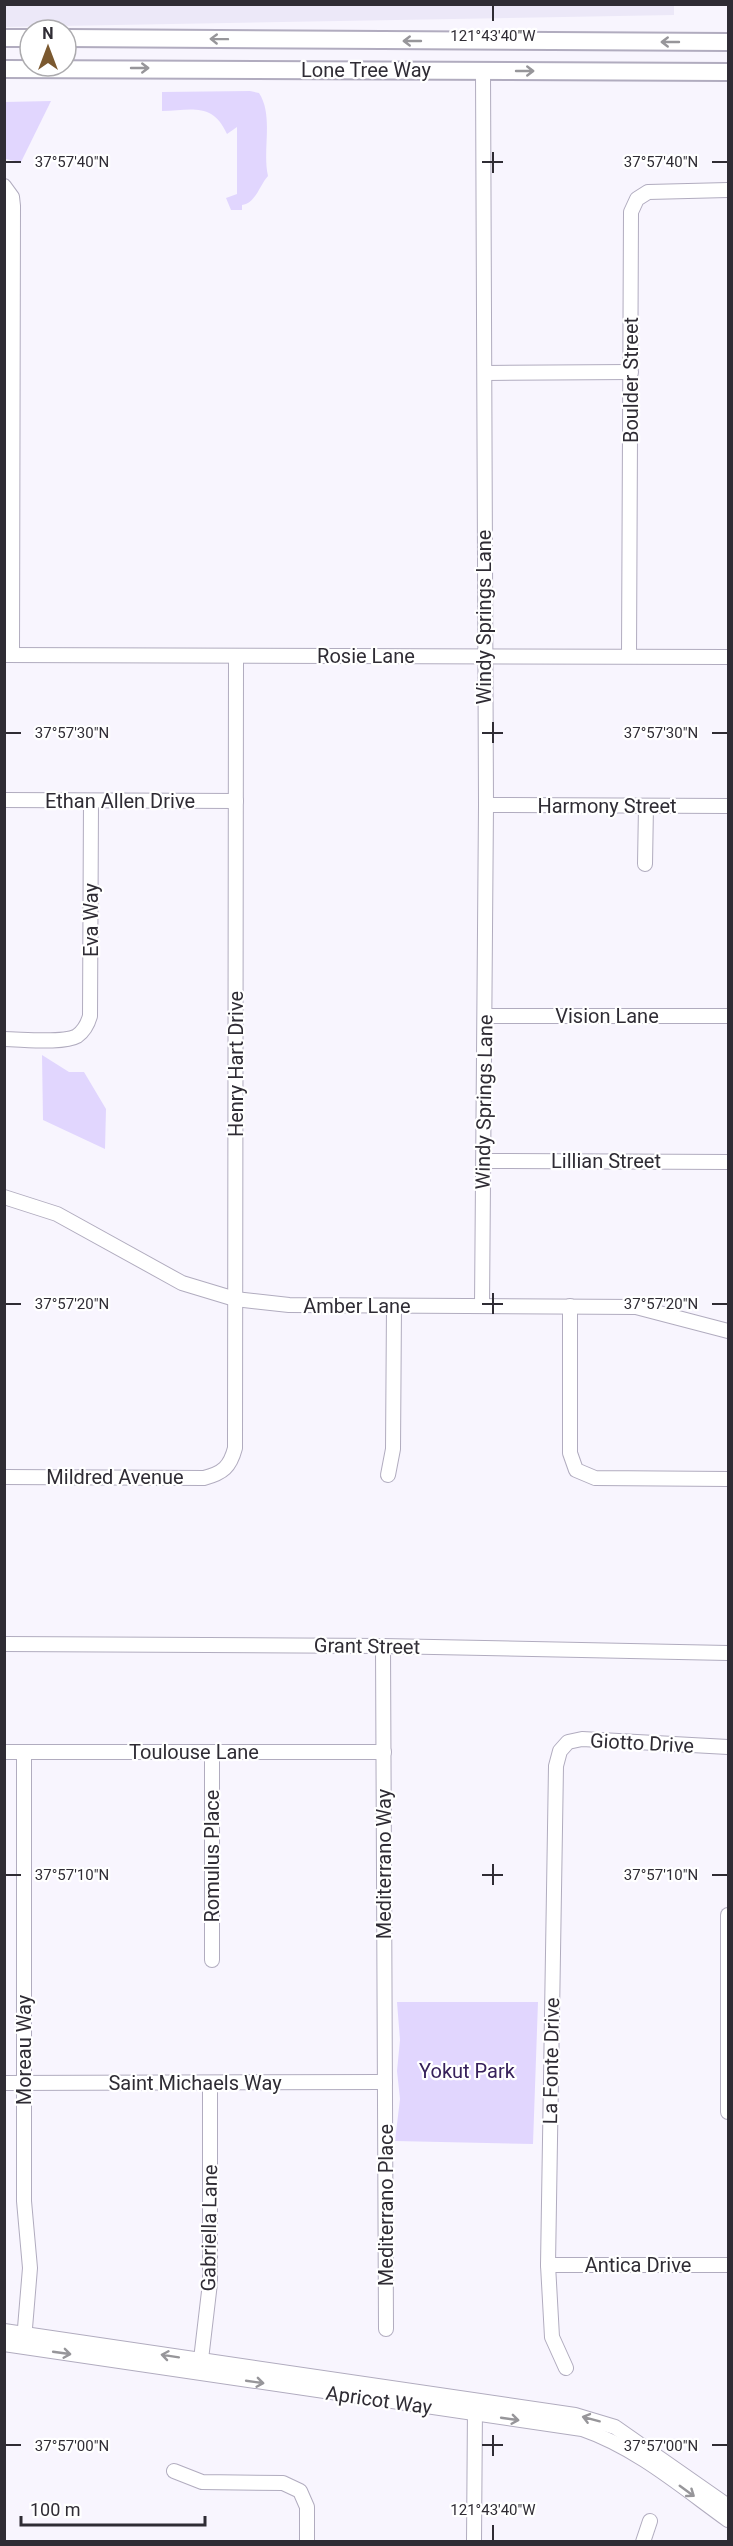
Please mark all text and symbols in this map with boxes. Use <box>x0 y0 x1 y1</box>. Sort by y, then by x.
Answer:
north arrow <box>18 18 78 78</box>
text: N <box>42 24 54 43</box>
text: 121°43'40"W <box>450 27 536 45</box>
one-way arrow <box>209 33 229 45</box>
one-way arrow <box>403 35 423 47</box>
one-way arrow <box>661 36 681 48</box>
street label: Lone Tree Way <box>301 58 432 82</box>
one-way arrow <box>130 62 150 74</box>
one-way arrow <box>515 65 535 77</box>
text: 37°57'40"N <box>35 153 109 171</box>
text: 37°57'40"N <box>624 153 698 171</box>
street label: Boulder Street <box>619 317 643 443</box>
street label: Windy Springs Lane <box>472 530 496 704</box>
street label: Rosie Lane <box>317 644 415 668</box>
text: 37°57'30"N <box>35 724 109 742</box>
text: 37°57'30"N <box>624 724 698 742</box>
street label: Ethan Allen Drive <box>45 789 195 813</box>
street label: Harmony Street <box>537 794 677 818</box>
street label: Eva Way <box>79 882 103 957</box>
street label: Henry Hart Drive <box>224 991 248 1137</box>
street label: Vision Lane <box>555 1004 659 1028</box>
street label: Windy Springs Lane <box>470 1014 498 1190</box>
street label: Lillian Street <box>551 1149 661 1173</box>
street label: Amber Lane <box>303 1294 411 1318</box>
text: 37°57'20"N <box>35 1295 109 1313</box>
text: 37°57'20"N <box>624 1295 698 1313</box>
street label: Mildred Avenue <box>46 1465 184 1489</box>
street label: Grant Street <box>314 1633 420 1659</box>
street label: Giotto Drive <box>589 1728 695 1758</box>
street label: Toulouse Lane <box>129 1740 259 1764</box>
street label: Mediterrano Way <box>372 1788 396 1939</box>
street label: Romulus Place <box>200 1790 224 1922</box>
text: 37°57'10"N <box>35 1866 109 1884</box>
text: 37°57'10"N <box>624 1866 698 1884</box>
street label: Moreau Way <box>12 1994 36 2105</box>
street label: La Fonte Drive <box>538 1997 564 2125</box>
park label: Yokut Park <box>419 2059 516 2083</box>
street label: Saint Michaels Way <box>108 2071 282 2095</box>
street label: Mediterrano Place <box>374 2124 398 2286</box>
street label: Gabriella Lane <box>196 2164 222 2292</box>
street label: Antica Drive <box>585 2253 691 2277</box>
one-way arrow <box>52 2347 72 2358</box>
one-way arrow <box>161 2350 180 2361</box>
one-way arrow <box>245 2376 265 2387</box>
street label: Apricot Way <box>324 2381 434 2419</box>
one-way arrow <box>582 2413 601 2424</box>
one-way arrow <box>500 2414 520 2425</box>
text: 37°57'00"N <box>35 2437 109 2455</box>
text: 37°57'00"N <box>624 2437 698 2455</box>
one-way arrow <box>679 2485 695 2497</box>
scale bar <box>21 2489 206 2527</box>
text: 100 m <box>30 2499 81 2520</box>
text: 121°43'40"W <box>450 2501 536 2519</box>

